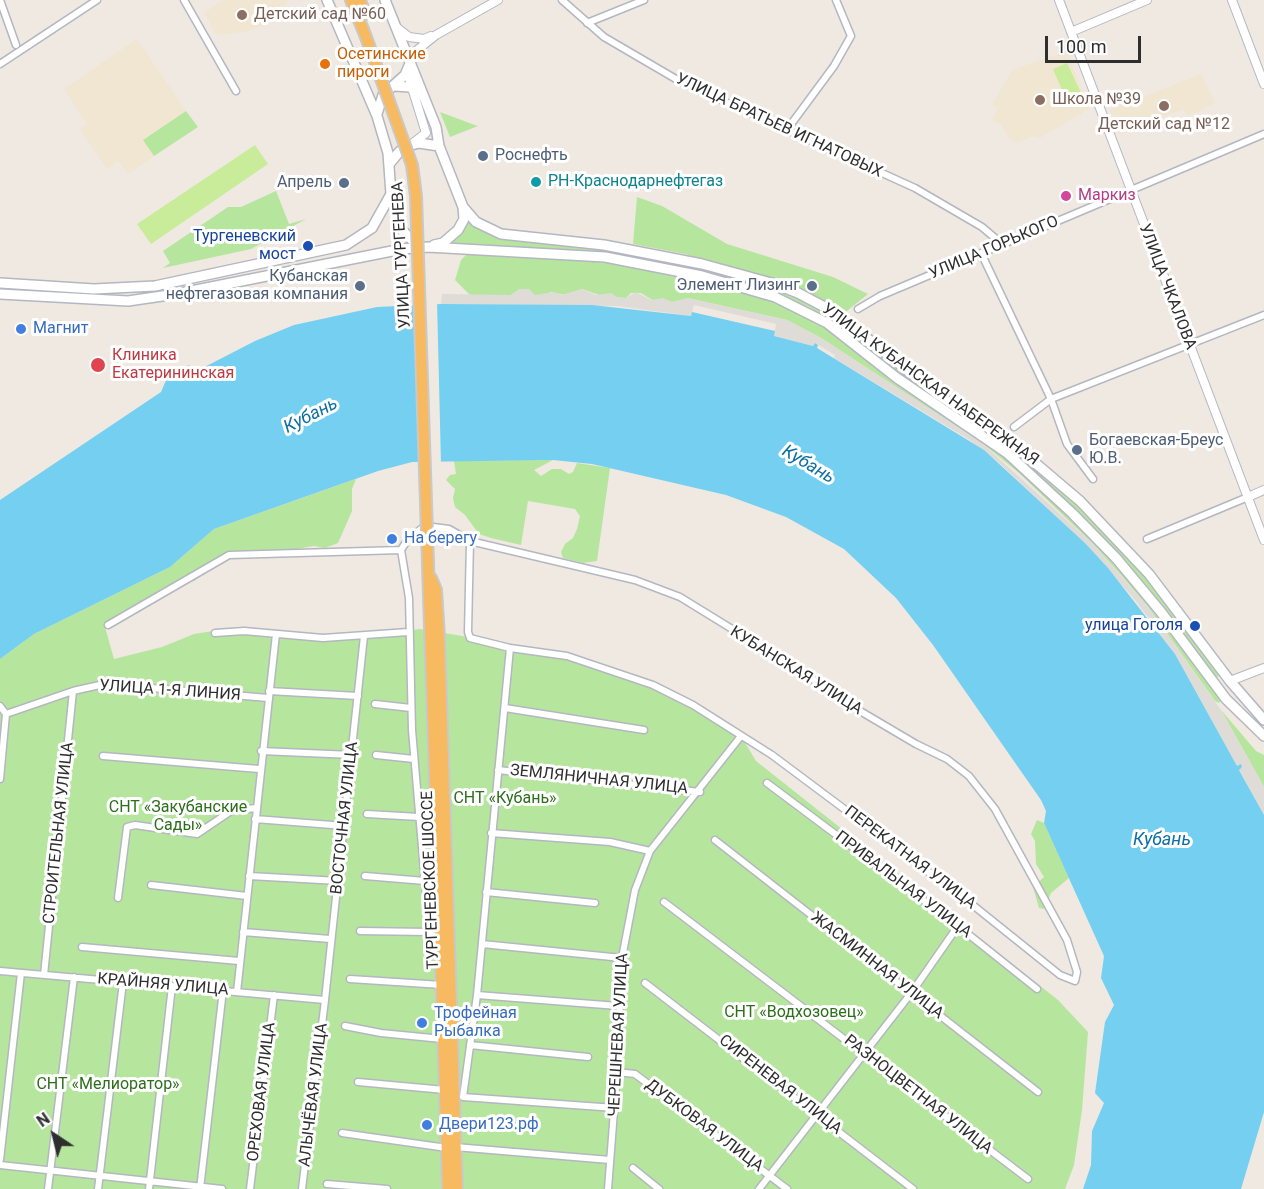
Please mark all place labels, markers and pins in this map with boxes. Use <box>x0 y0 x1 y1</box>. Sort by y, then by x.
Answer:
place label: Детский сад №60 <box>254 5 386 25</box>
marker: Детский сад №60 <box>235 8 249 22</box>
place label: Осетинские пироги <box>337 45 426 83</box>
marker: Осетинские пироги <box>318 57 332 71</box>
place label: Школа №39 <box>1052 90 1141 110</box>
marker: Школа №39 <box>1033 93 1047 107</box>
marker: Детский сад №12 <box>1157 99 1171 113</box>
place label: Детский сад №12 <box>1098 115 1230 135</box>
place label: Роснефть <box>495 146 568 166</box>
marker: Роснефть <box>476 149 490 163</box>
place label: РН-Краснодарнефтегаз <box>548 172 723 192</box>
place label: Апрель <box>277 173 332 193</box>
marker: РН-Краснодарнефтегаз <box>529 175 543 189</box>
marker: Апрель <box>337 176 351 190</box>
place label: Маркиз <box>1078 186 1136 206</box>
marker: Маркиз <box>1059 189 1073 203</box>
place label: Тургеневский мост <box>193 227 296 265</box>
marker: Тургеневский мост <box>301 239 315 253</box>
place label: Кубанская нефтегазовая компания <box>166 267 348 305</box>
place label: Элемент Лизинг <box>677 276 800 296</box>
marker: Кубанская нефтегазовая компания <box>353 279 367 293</box>
marker: Элемент Лизинг <box>805 279 819 293</box>
place label: Магнит <box>33 319 89 339</box>
marker: Магнит <box>14 322 28 336</box>
place label: Клиника Екатерининская <box>112 346 234 384</box>
marker: Клиника Екатерининская <box>89 356 107 374</box>
place label: Богаевская-Бреус Ю.В. <box>1089 431 1223 469</box>
marker: Богаевская-Бреус Ю.В. <box>1070 443 1084 457</box>
place label: На берегу <box>404 529 477 549</box>
marker: На берегу <box>385 532 399 546</box>
place label: улица Гоголя <box>1085 616 1183 636</box>
marker: улица Гоголя <box>1188 619 1202 633</box>
place label: Трофейная Рыбалка <box>434 1004 517 1042</box>
marker: Трофейная Рыбалка <box>415 1016 429 1030</box>
place label: Двери123.рф <box>439 1115 539 1135</box>
marker: Двери123.рф <box>420 1118 434 1132</box>

